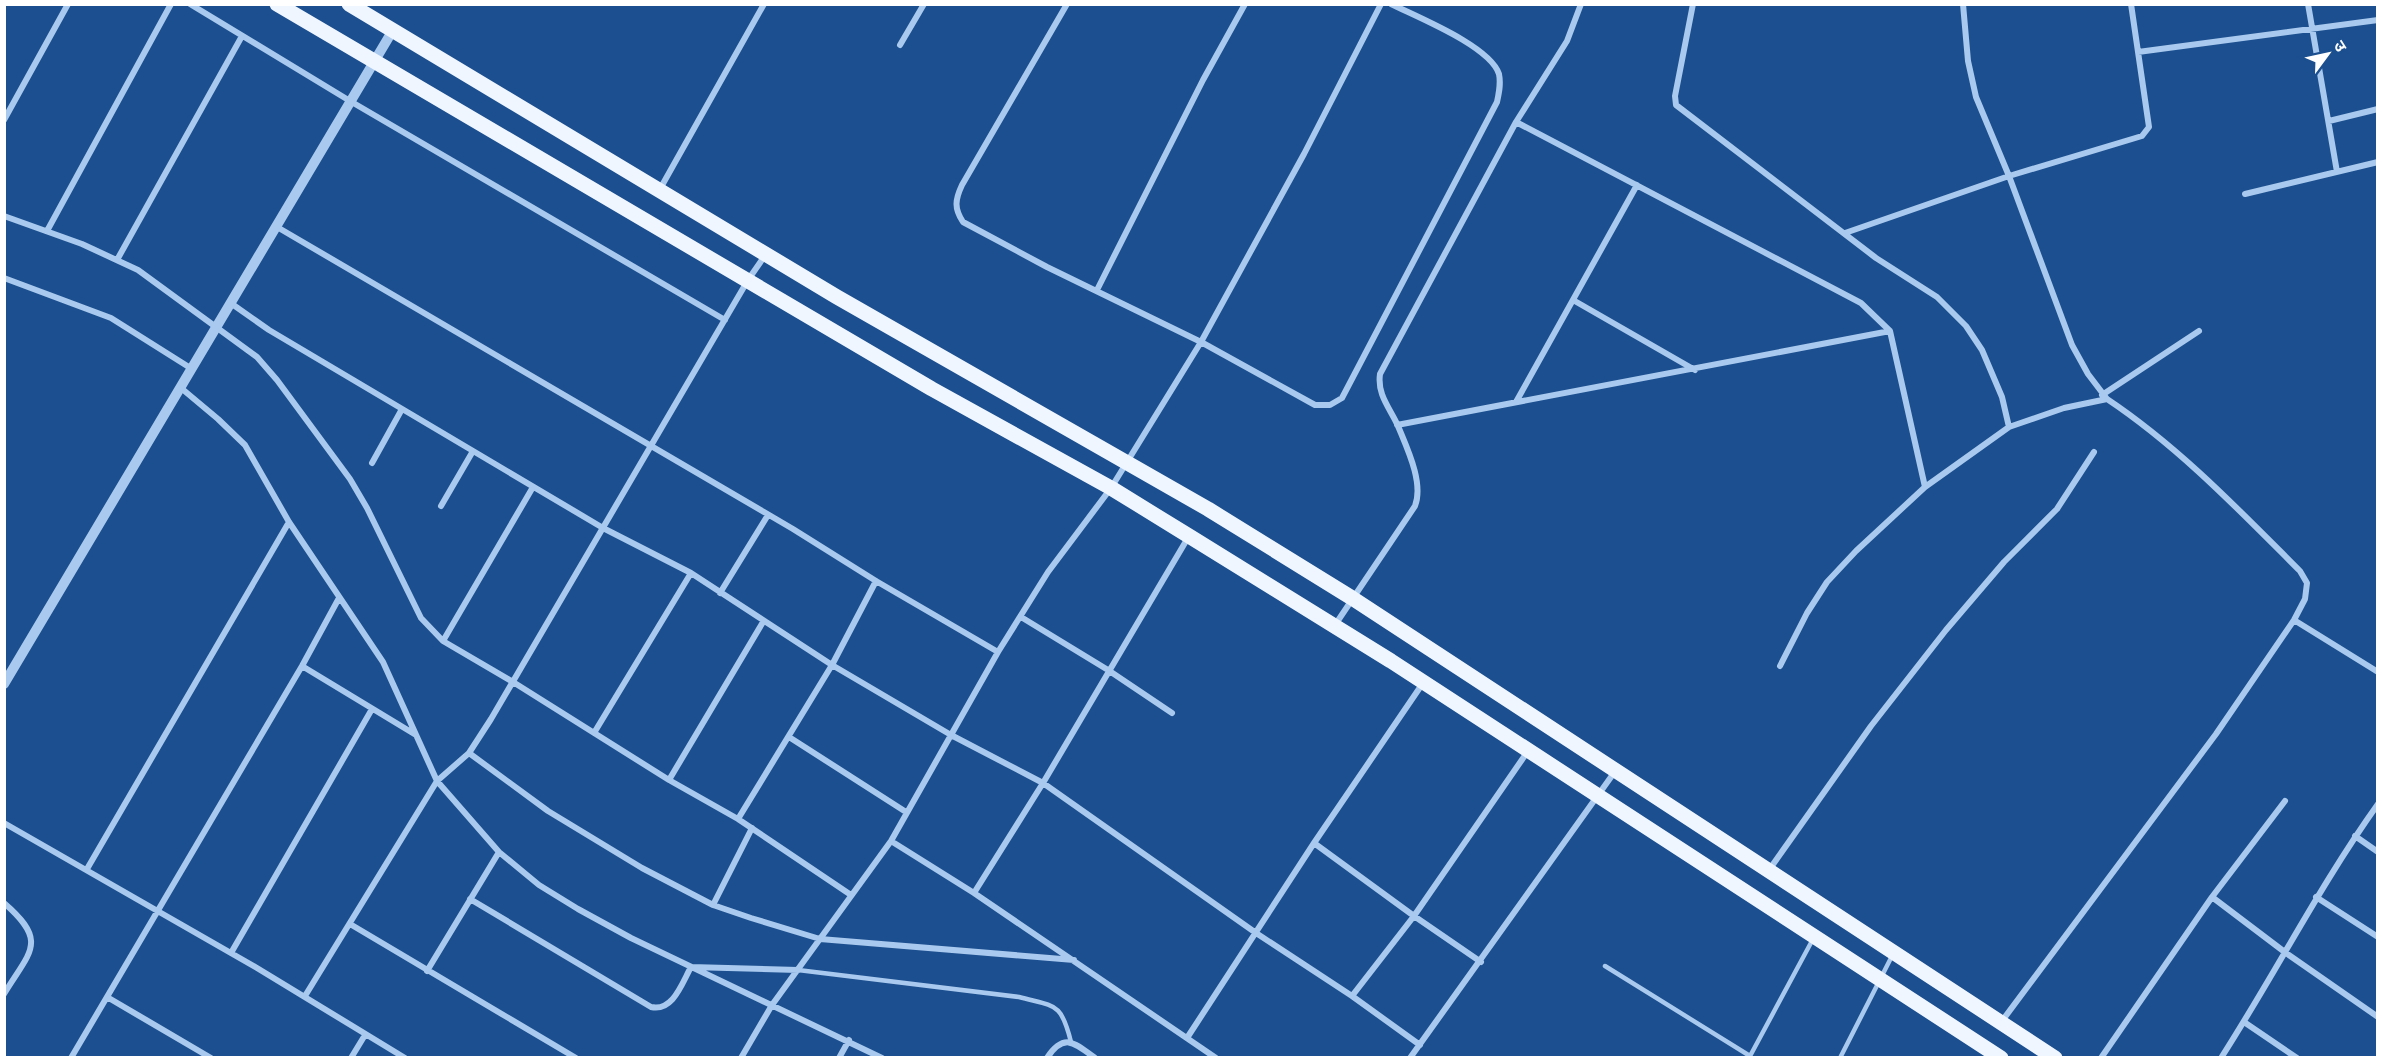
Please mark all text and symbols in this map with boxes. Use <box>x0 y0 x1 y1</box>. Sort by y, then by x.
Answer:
north arrow <box>2298 24 2358 84</box>
text: उ <box>2330 36 2352 56</box>

